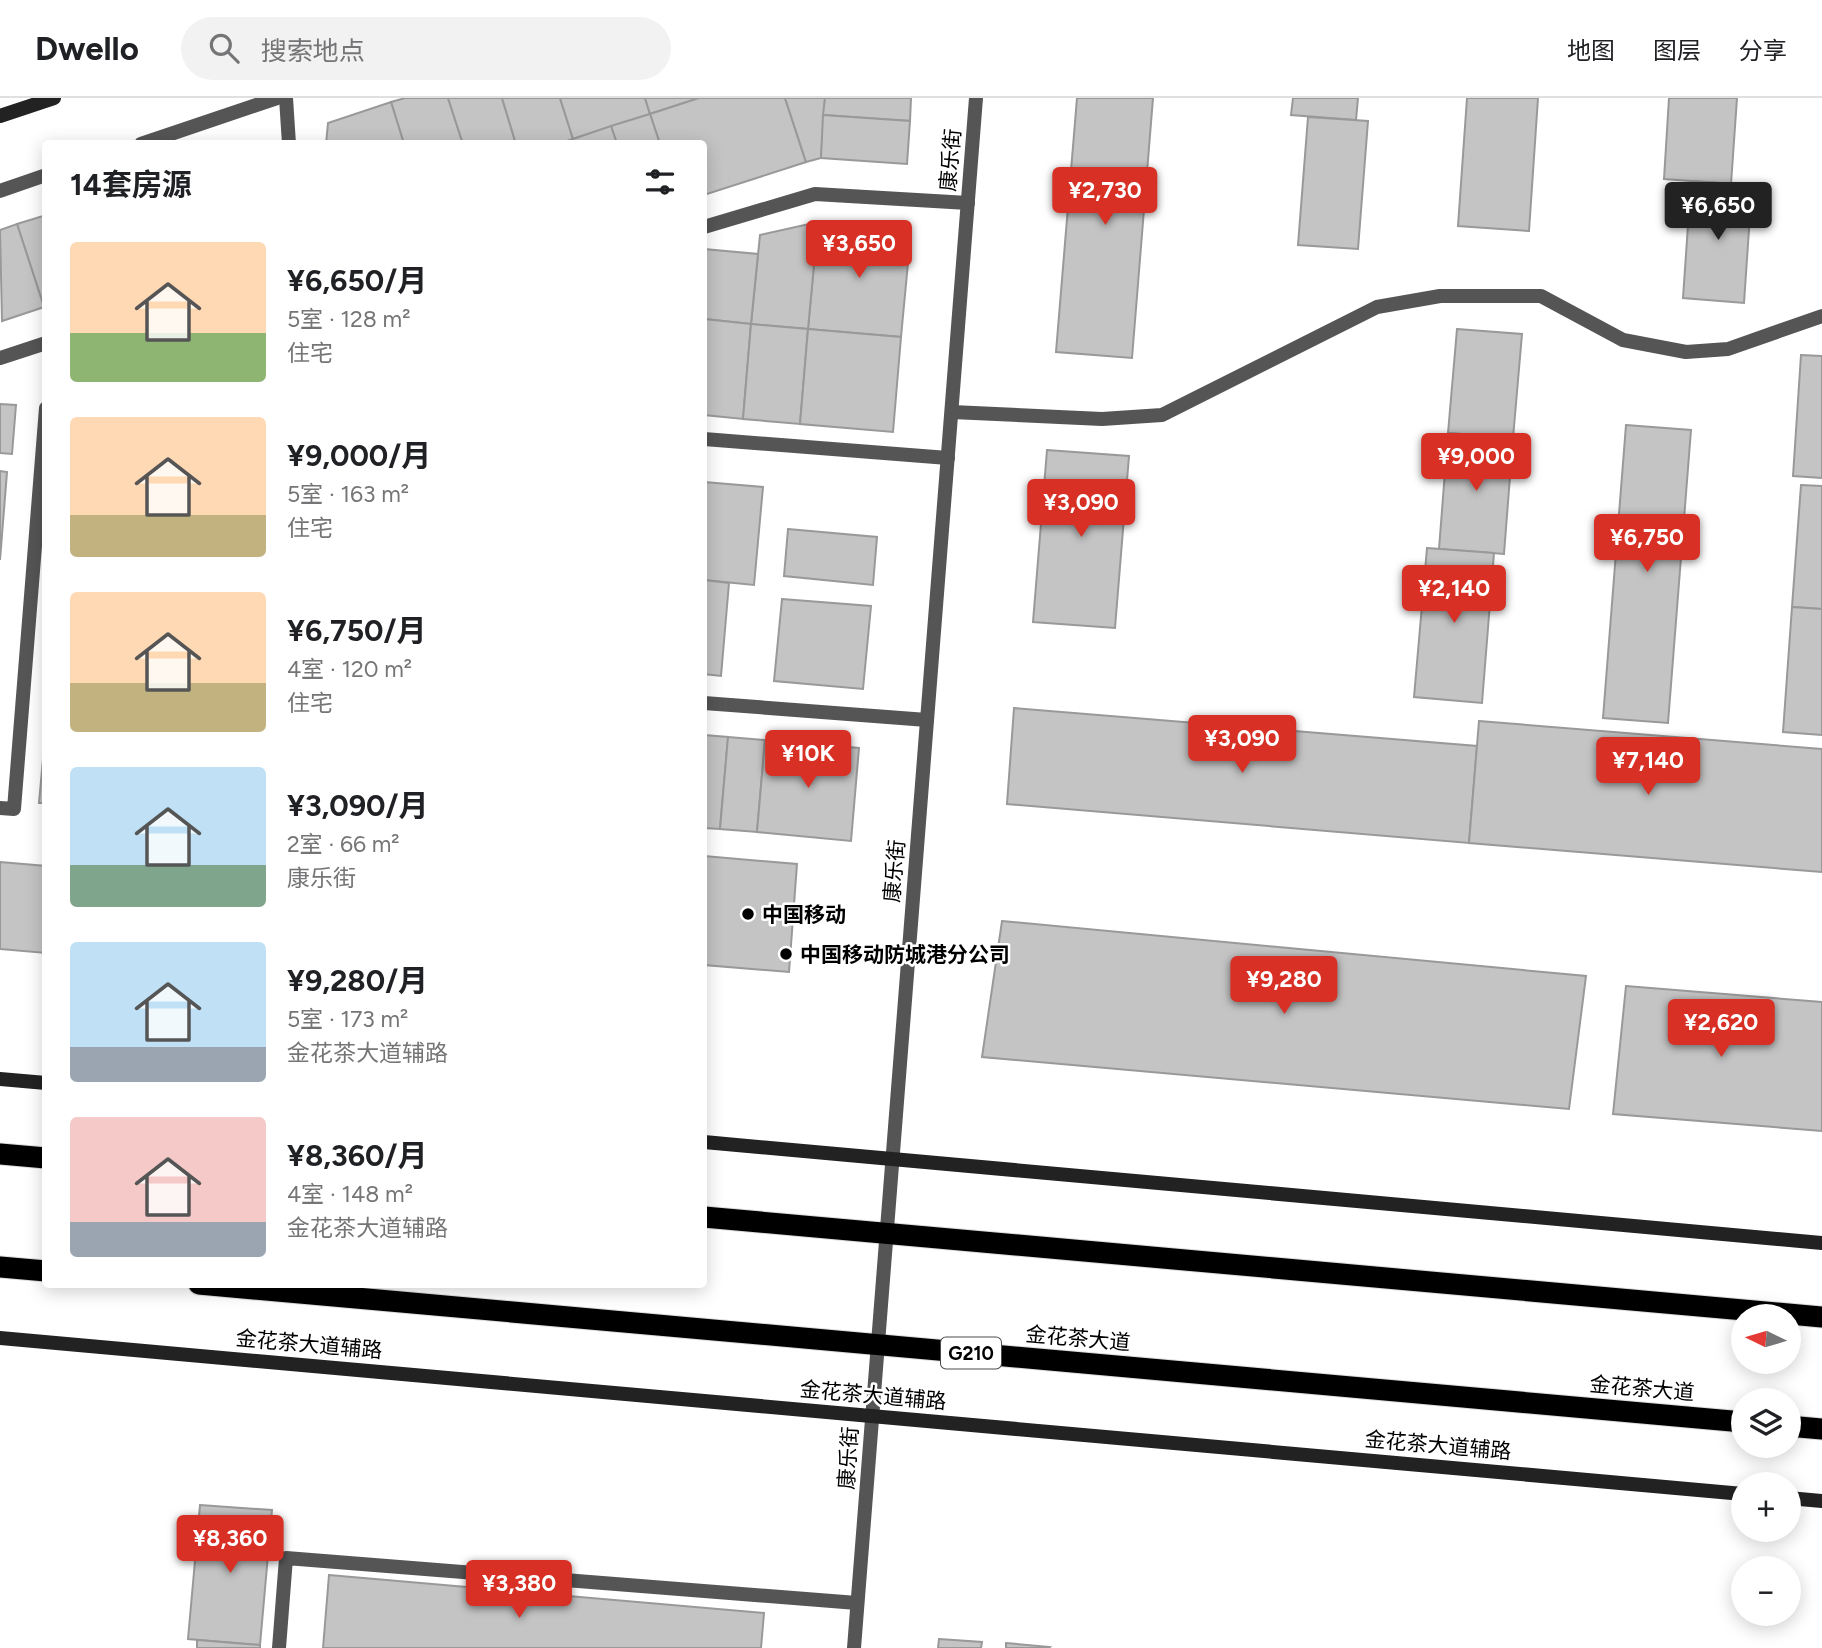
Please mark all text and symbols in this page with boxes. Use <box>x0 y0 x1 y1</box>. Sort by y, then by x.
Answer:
search box <box>181 17 671 80</box>
text: Dwello <box>35 29 139 68</box>
icon: search <box>205 29 243 67</box>
text: 搜索地点 <box>261 35 365 67</box>
text: 地图 <box>1567 36 1615 65</box>
text: 图层 <box>1653 36 1701 65</box>
text: 分享 <box>1739 36 1787 65</box>
street label: 康乐街 <box>935 128 965 192</box>
icon: filters <box>641 163 679 201</box>
text: 14套房源 <box>70 166 192 203</box>
pin: ¥2,730 <box>1048 167 1162 227</box>
text: ¥2,730 <box>1068 176 1142 204</box>
pin: ¥6,650 <box>1661 183 1775 242</box>
text: ¥6,650 <box>1681 191 1755 219</box>
pin: ¥3,650 <box>802 220 916 280</box>
text: ¥3,650 <box>822 229 896 257</box>
text: ¥6,650/月 <box>287 262 427 299</box>
icon: home <box>126 270 210 354</box>
text: 5室 · 128 m² <box>287 305 410 333</box>
text: 住宅 <box>287 339 333 367</box>
pin: ¥9,000 <box>1419 434 1533 493</box>
text: ¥9,000/月 <box>287 437 431 474</box>
text: ¥9,000 <box>1437 442 1515 470</box>
icon: home <box>126 445 210 529</box>
text: 5室 · 163 m² <box>287 480 409 508</box>
pin: ¥3,090 <box>1024 480 1138 539</box>
text: ¥3,090 <box>1043 488 1119 516</box>
text: 住宅 <box>287 514 333 542</box>
pin: ¥6,750 <box>1590 514 1704 574</box>
text: ¥6,750 <box>1610 523 1684 551</box>
pin: ¥2,140 <box>1397 566 1511 625</box>
text: ¥2,140 <box>1418 574 1490 602</box>
text: ¥6,750/月 <box>287 612 427 649</box>
icon: home <box>126 620 210 704</box>
text: 4室 · 120 m² <box>287 655 412 683</box>
text: 住宅 <box>287 689 333 717</box>
pin: ¥3,090 <box>1185 716 1299 775</box>
text: ¥3,090 <box>1204 724 1280 752</box>
pin: ¥10K <box>767 730 849 790</box>
pin: ¥7,140 <box>1591 738 1705 797</box>
text: ¥10K <box>781 739 835 767</box>
text: ¥7,140 <box>1612 746 1684 774</box>
text: ¥3,090/月 <box>287 787 429 824</box>
icon: home <box>126 795 210 879</box>
text: 2室 · 66 m² <box>287 830 400 858</box>
street label: 康乐街 <box>879 839 909 903</box>
text: 康乐街 <box>287 864 356 892</box>
place label: 中国移动 <box>762 902 846 927</box>
marker: 中国移动 <box>740 906 756 922</box>
place label: 中国移动防城港分公司 <box>800 942 1010 967</box>
marker: 中国移动防城港分公司 <box>778 946 794 962</box>
pin: ¥9,280 <box>1227 956 1341 1016</box>
text: ¥9,280/月 <box>287 962 428 999</box>
text: ¥9,280 <box>1246 965 1322 993</box>
icon: home <box>126 970 210 1054</box>
pin: ¥2,620 <box>1664 1000 1778 1059</box>
text: 5室 · 173 m² <box>287 1005 408 1033</box>
text: ¥2,620 <box>1684 1008 1758 1036</box>
text: 金花茶大道辅路 <box>287 1039 448 1067</box>
text: ¥8,360/月 <box>287 1137 427 1174</box>
icon: home <box>126 1145 210 1229</box>
text: 4室 · 148 m² <box>287 1180 413 1208</box>
text: 金花茶大道辅路 <box>287 1214 448 1242</box>
north arrow <box>1731 1304 1801 1374</box>
map controls <box>1731 1304 1801 1626</box>
street label: 金花茶大道 <box>1025 1321 1131 1355</box>
street label: 金花茶大道辅路 <box>235 1325 383 1363</box>
road number: G210 <box>941 1338 1001 1368</box>
street label: 金花茶大道 <box>1589 1371 1695 1405</box>
street label: 金花茶大道辅路 <box>799 1376 947 1414</box>
button: layers <box>1731 1388 1801 1458</box>
street label: 康乐街 <box>833 1426 863 1490</box>
street label: 金花茶大道辅路 <box>1364 1426 1512 1464</box>
button: + <box>1731 1472 1801 1542</box>
pin: ¥8,360 <box>173 1516 287 1575</box>
text: ¥8,360 <box>193 1524 267 1552</box>
button: − <box>1731 1556 1801 1626</box>
pin: ¥3,380 <box>462 1560 576 1620</box>
text: ¥3,380 <box>482 1569 556 1597</box>

